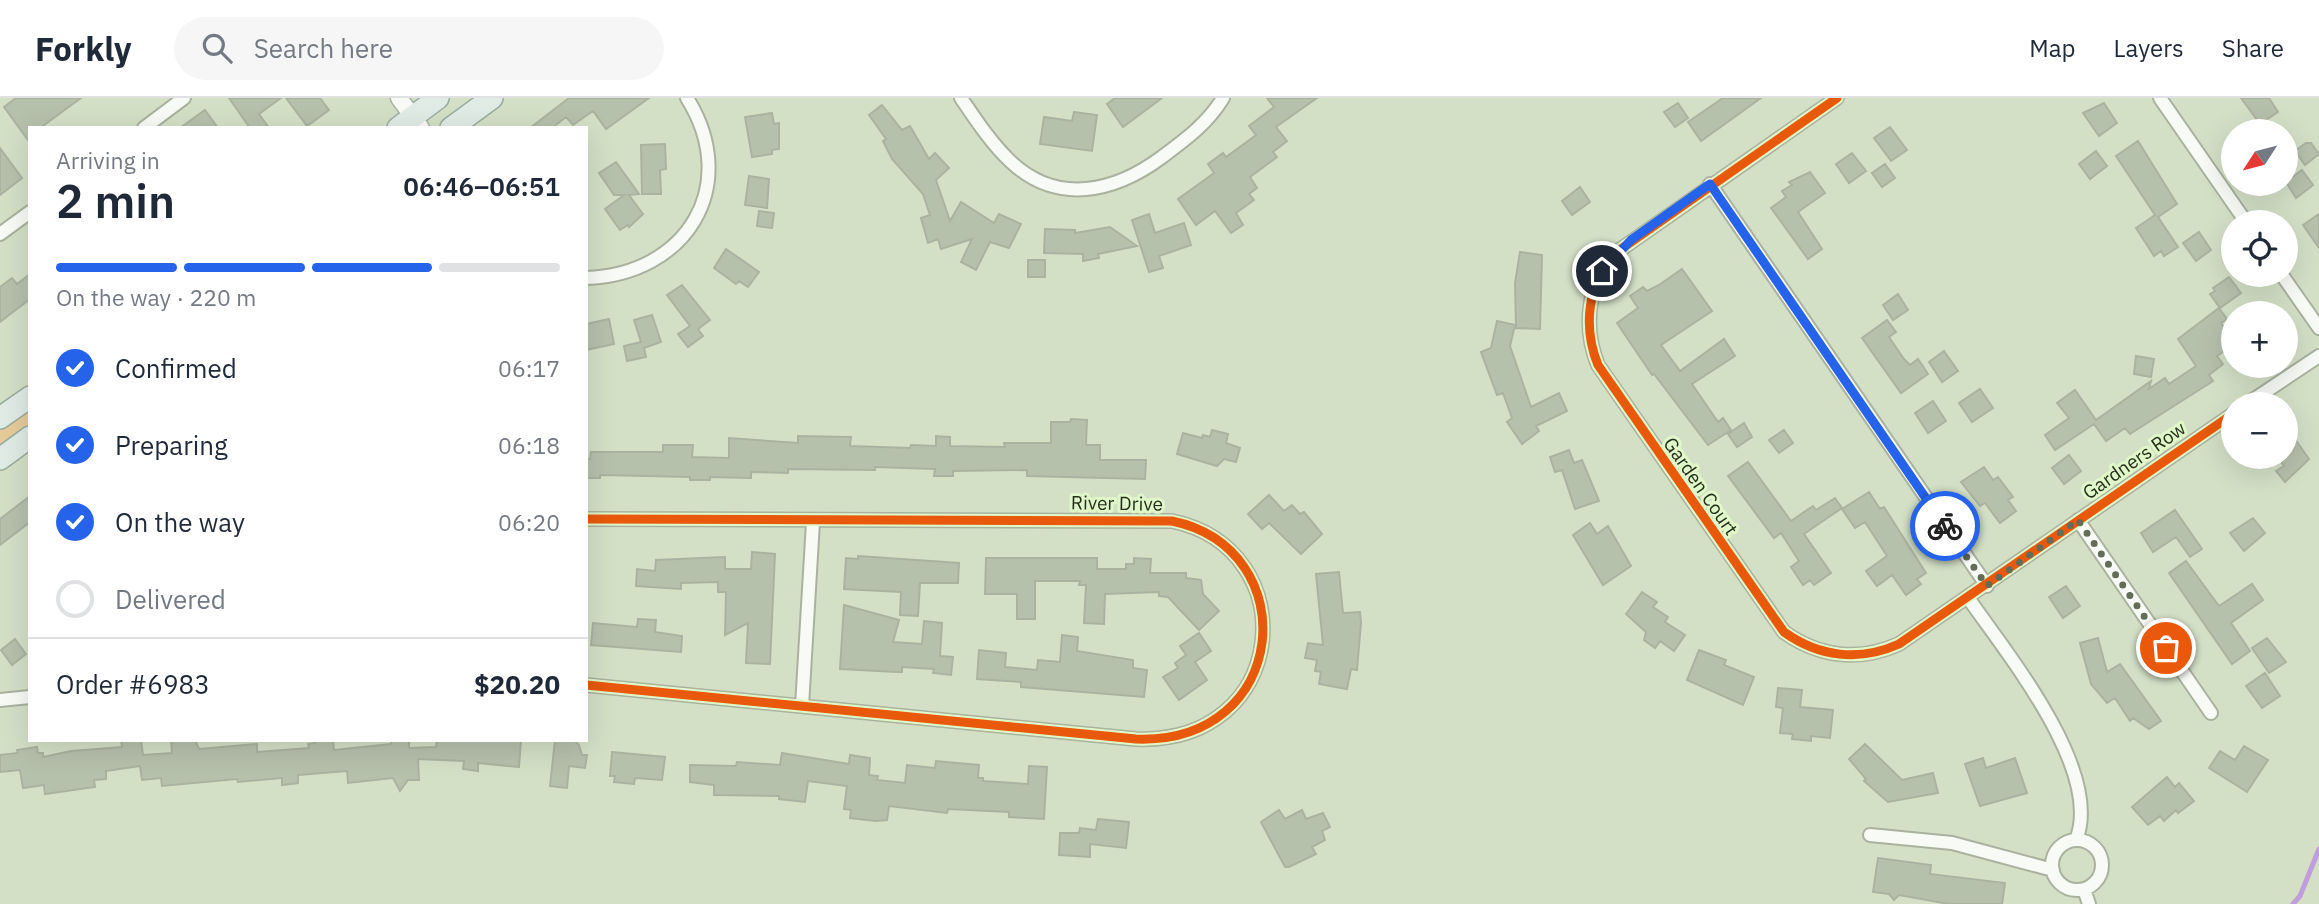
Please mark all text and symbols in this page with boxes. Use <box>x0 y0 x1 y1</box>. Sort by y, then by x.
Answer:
search box <box>174 17 664 80</box>
text: Forkly <box>35 27 132 70</box>
icon: search <box>198 29 236 67</box>
text: Search here <box>254 31 393 65</box>
text: Map <box>2029 32 2076 64</box>
text: Layers <box>2114 32 2184 64</box>
text: Share <box>2222 32 2284 64</box>
north arrow <box>2221 119 2298 196</box>
map controls <box>2221 119 2298 469</box>
text: Arriving in <box>56 145 160 175</box>
text: 06:46–06:51 <box>403 169 560 203</box>
text: 2 min <box>56 171 175 231</box>
button: locate <box>2221 210 2298 287</box>
pin <box>1572 241 1632 301</box>
icon: home <box>1583 252 1621 290</box>
text: On the way · 220 m <box>56 282 256 312</box>
button: + <box>2221 301 2298 378</box>
icon: check <box>56 349 94 387</box>
text: Confirmed <box>115 351 237 385</box>
text: 06:17 <box>498 353 560 383</box>
button: − <box>2221 392 2298 469</box>
street label: Gardners Row <box>2078 416 2190 504</box>
icon: check <box>56 426 94 464</box>
text: Preparing <box>115 428 228 462</box>
text: 06:18 <box>498 430 560 460</box>
street label: Garden Court <box>1659 432 1743 540</box>
street label: River Drive <box>1071 490 1163 516</box>
courier <box>1910 491 1980 561</box>
icon: check <box>56 503 94 541</box>
text: On the way <box>115 505 245 539</box>
text: 06:20 <box>498 507 560 537</box>
icon: bike <box>1926 507 1964 545</box>
text: Delivered <box>115 582 226 616</box>
pin <box>2136 618 2196 678</box>
icon: bag <box>2147 629 2185 667</box>
text: Order #6983 <box>56 667 210 701</box>
text: $20.20 <box>474 667 560 701</box>

